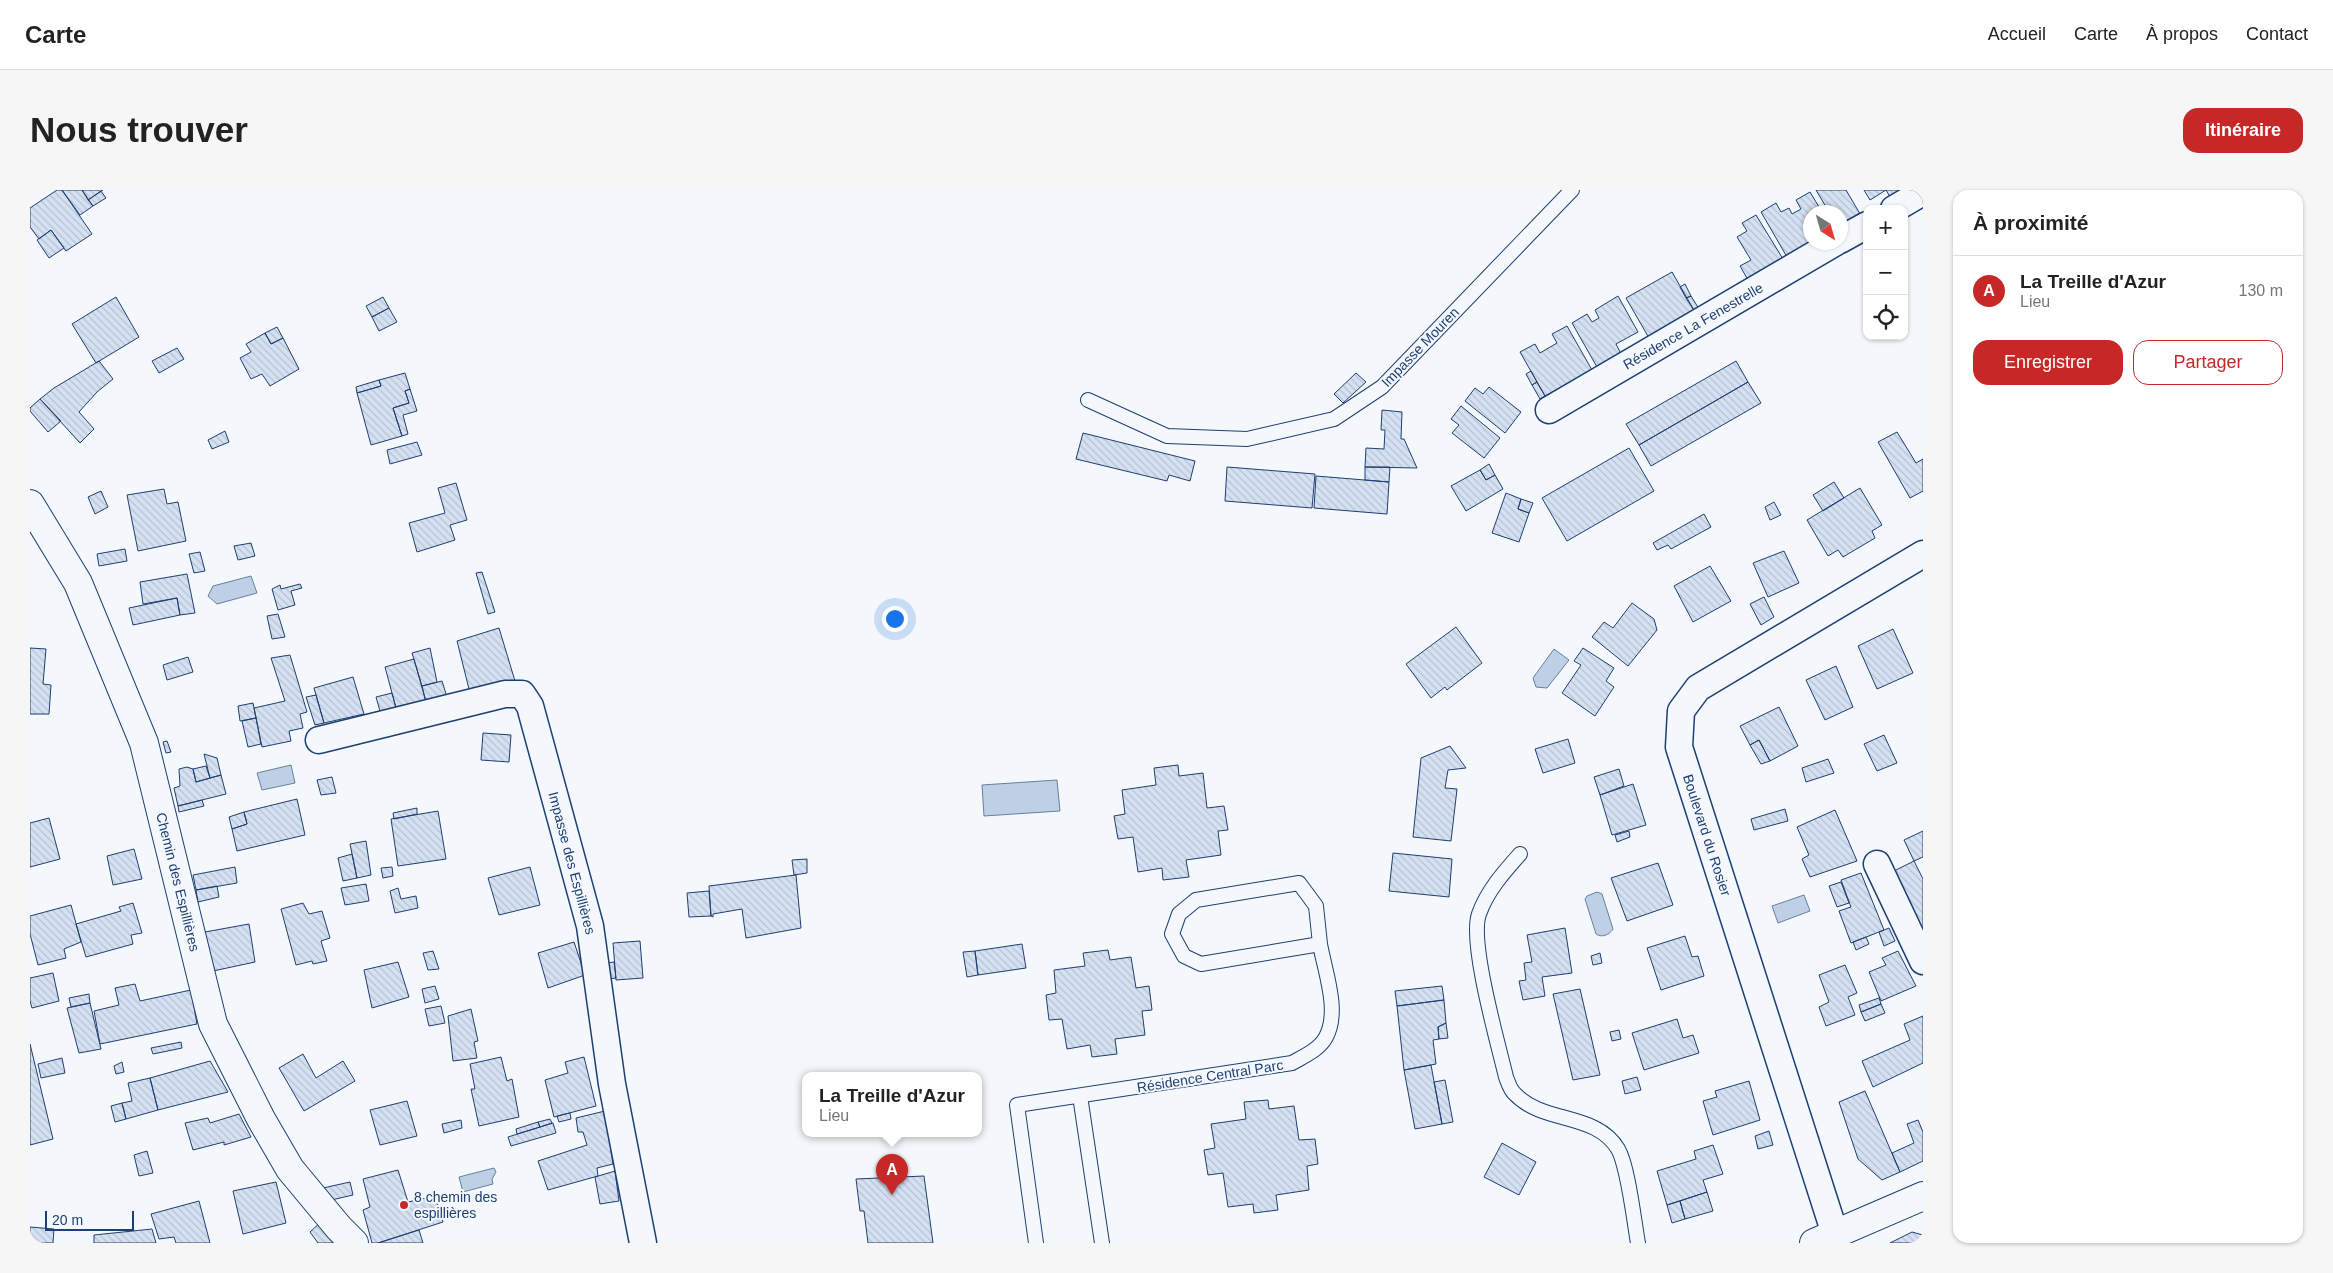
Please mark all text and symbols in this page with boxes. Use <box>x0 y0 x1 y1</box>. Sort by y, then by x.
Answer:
text: Carte <box>25 21 86 48</box>
text: Accueil <box>1988 24 2046 44</box>
text: Carte <box>2074 24 2118 44</box>
text: À propos <box>2146 24 2218 44</box>
text: Contact <box>2246 24 2308 44</box>
button: Itinéraire <box>2183 108 2303 153</box>
text: Nous trouver <box>30 110 248 149</box>
north arrow <box>1803 205 1848 250</box>
map controls <box>1863 205 1908 340</box>
button: + <box>1863 205 1908 250</box>
text: À proximité <box>1973 211 2089 234</box>
button: − <box>1863 250 1908 295</box>
text: La Treille d'Azur <box>2020 271 2166 292</box>
street label: Résidence La Fenestrelle <box>1620 279 1766 373</box>
text: A <box>1983 282 1995 299</box>
text: 130 m <box>2239 282 2283 299</box>
text: Lieu <box>2020 293 2050 310</box>
button: locate <box>1863 295 1908 340</box>
street label: Impasse Mouren <box>1378 304 1462 390</box>
button: Enregistrer <box>1973 340 2123 385</box>
button: Partager <box>2133 340 2283 385</box>
your location <box>882 606 908 632</box>
street label: Boulevard du Rosier <box>1680 772 1734 898</box>
street label: Impasse des Espillières <box>545 790 599 936</box>
street label: Chemin des Espillières <box>153 811 203 953</box>
street label: Résidence Central Parc <box>1136 1057 1284 1095</box>
popup <box>802 1072 982 1137</box>
text: La Treille d'Azur <box>819 1085 965 1106</box>
text: Lieu <box>819 1107 849 1124</box>
pin: A <box>876 1154 908 1195</box>
place label: 8 chemin des espillières <box>414 1189 497 1221</box>
marker: 8 chemin des espillières <box>398 1199 410 1211</box>
scale bar <box>45 1208 134 1231</box>
text: 20 m <box>52 1212 83 1228</box>

